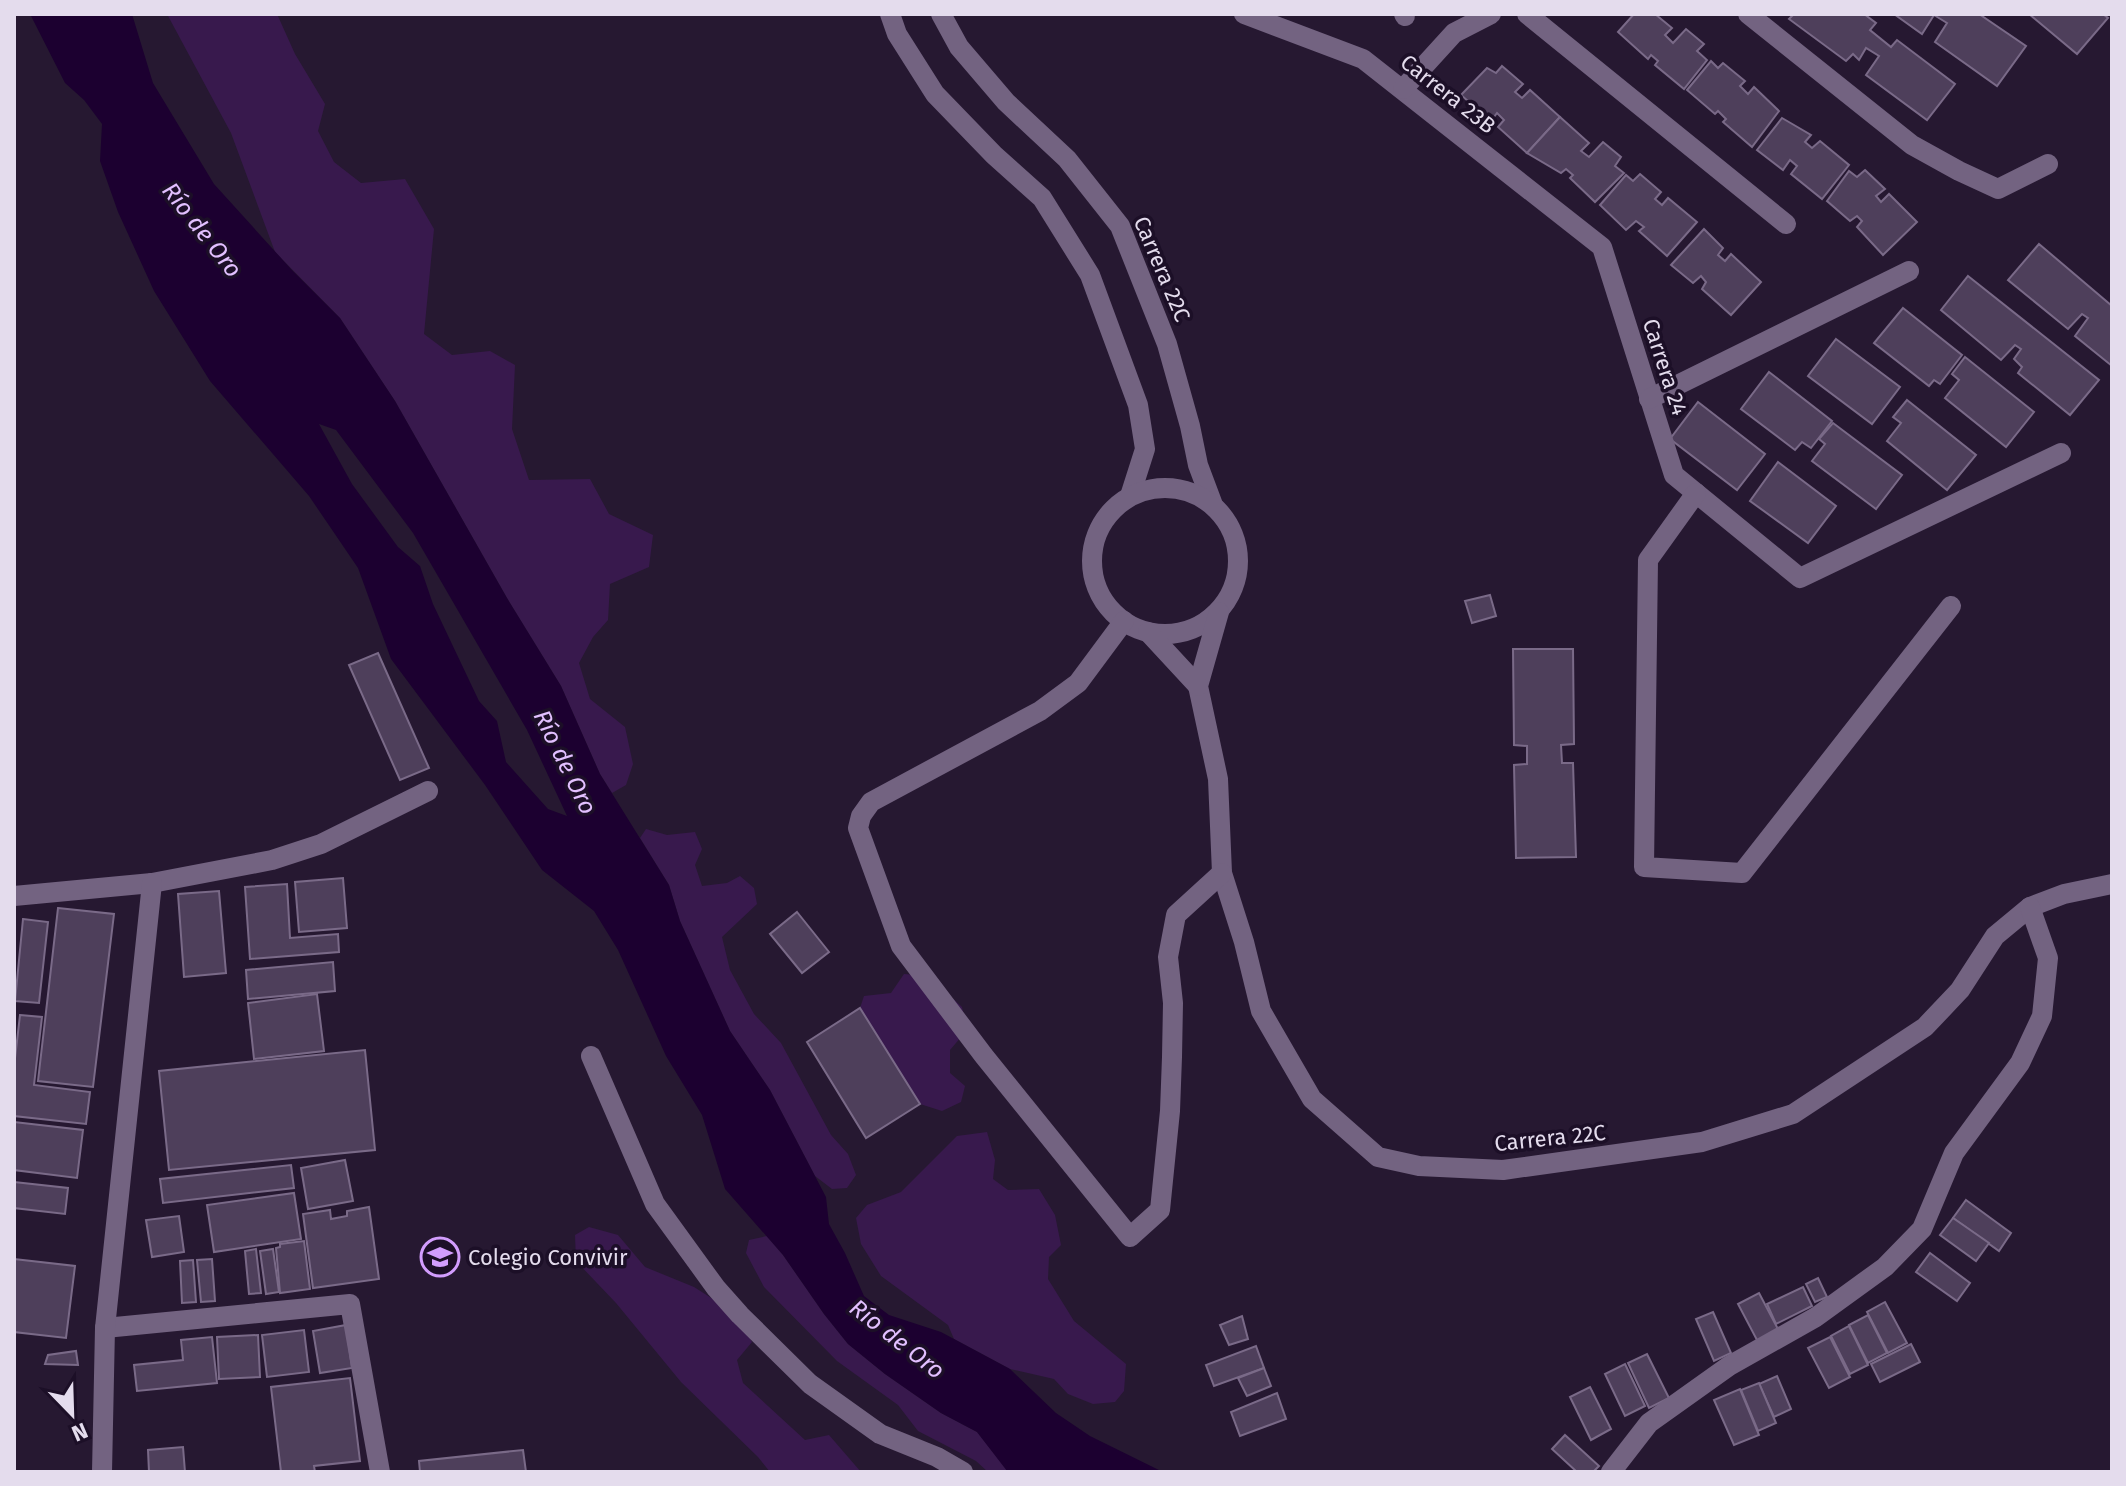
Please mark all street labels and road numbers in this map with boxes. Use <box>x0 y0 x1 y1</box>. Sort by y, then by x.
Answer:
street label: Carrera 23B <box>1395 49 1501 139</box>
street label: Carrera 22C <box>1128 212 1196 326</box>
street label: Carrera 24 <box>1637 315 1693 419</box>
street label: Carrera 22C <box>1493 1119 1607 1157</box>

